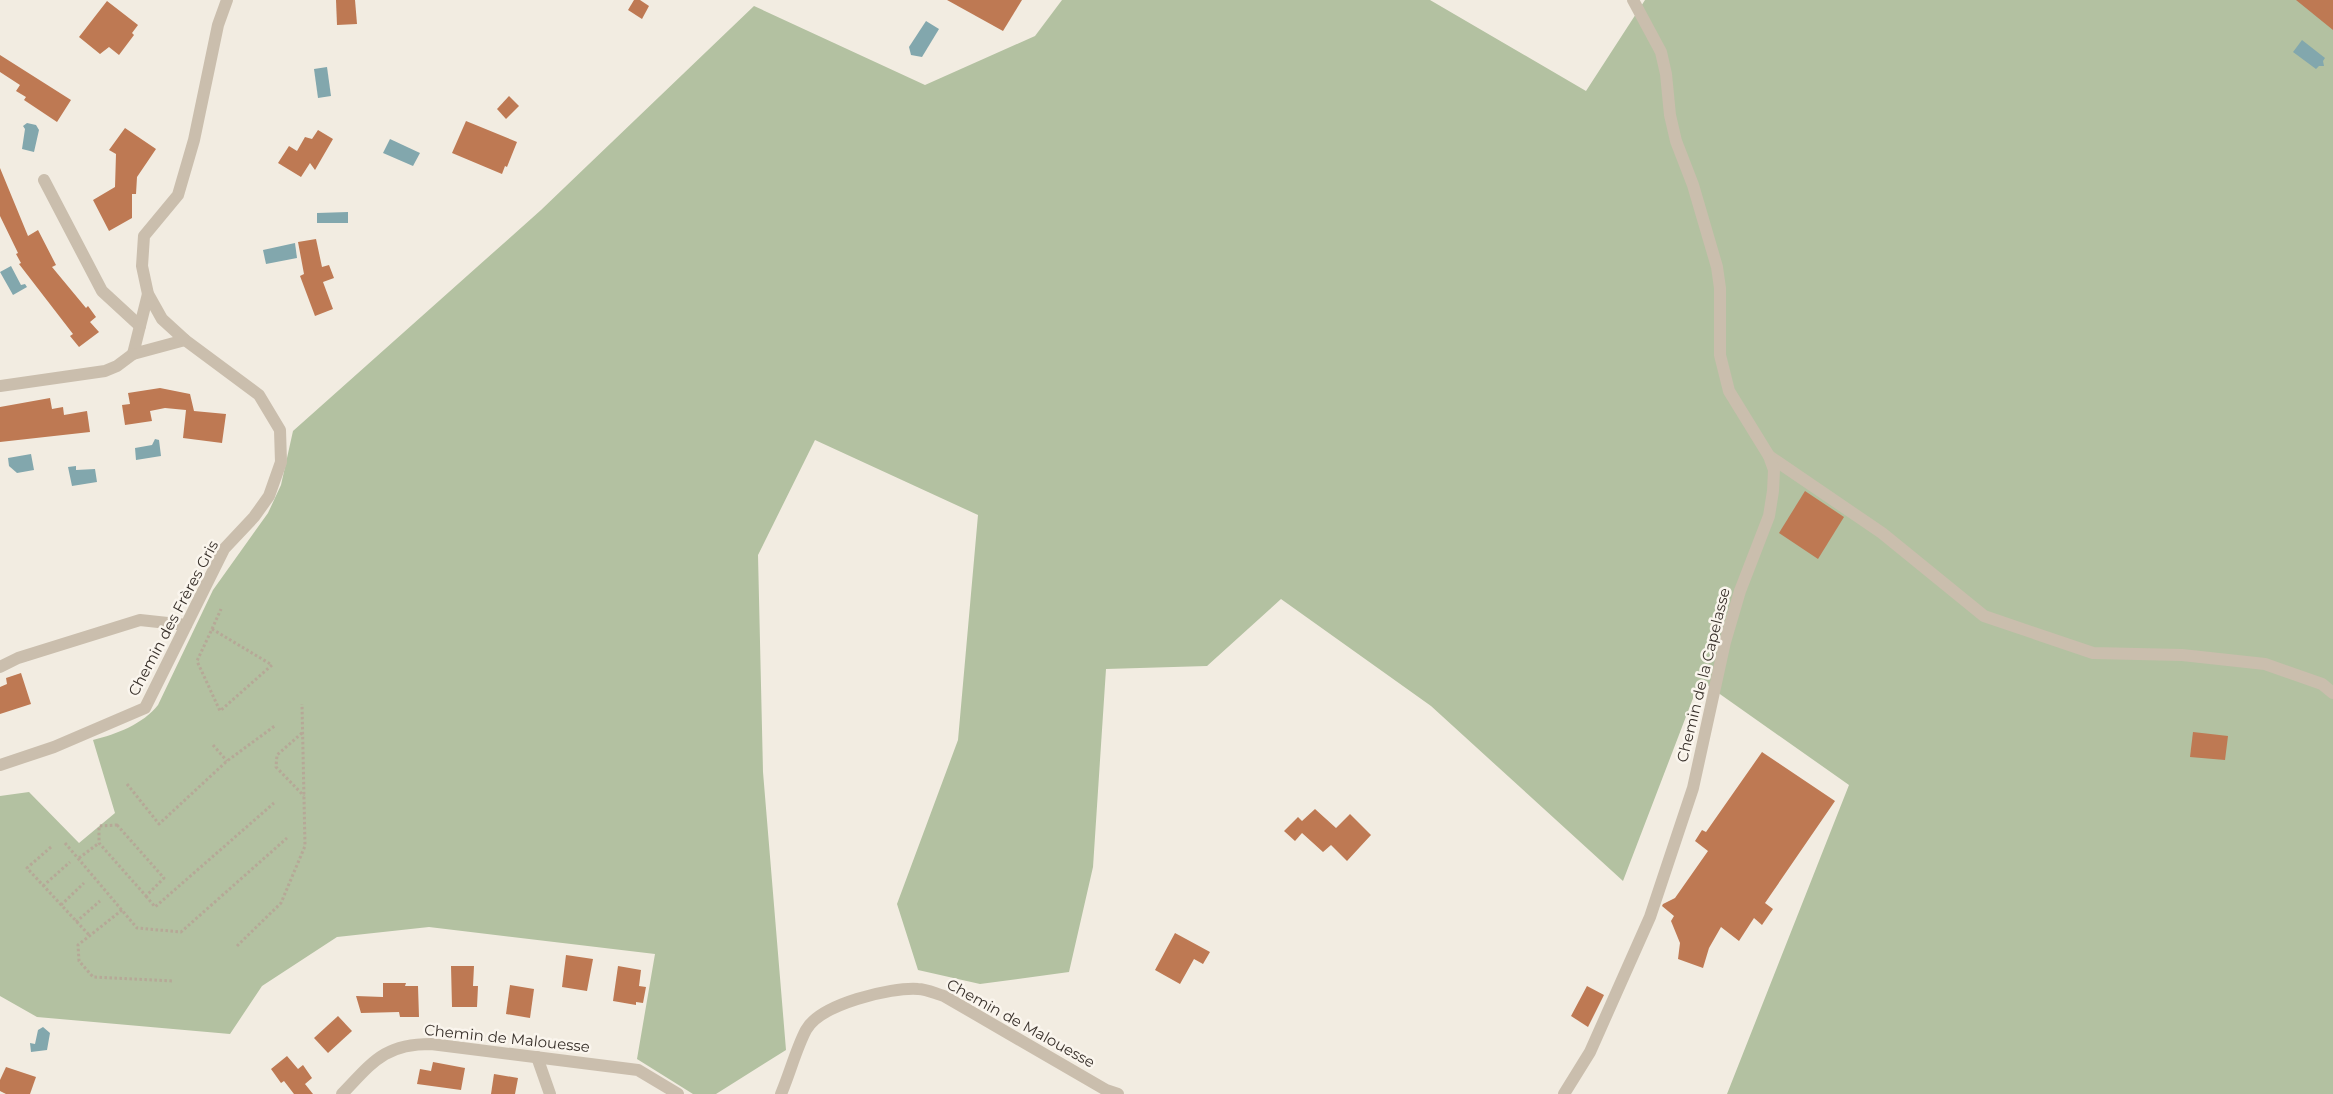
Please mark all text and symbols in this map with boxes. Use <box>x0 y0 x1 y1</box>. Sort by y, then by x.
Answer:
street label: Chemin des Frères Gris <box>124 537 222 699</box>
street label: Chemin de la Capelasse <box>1672 586 1734 764</box>
street label: Chemin de Malouesse <box>944 974 1098 1072</box>
street label: Chemin de Malouesse <box>423 1020 591 1056</box>

